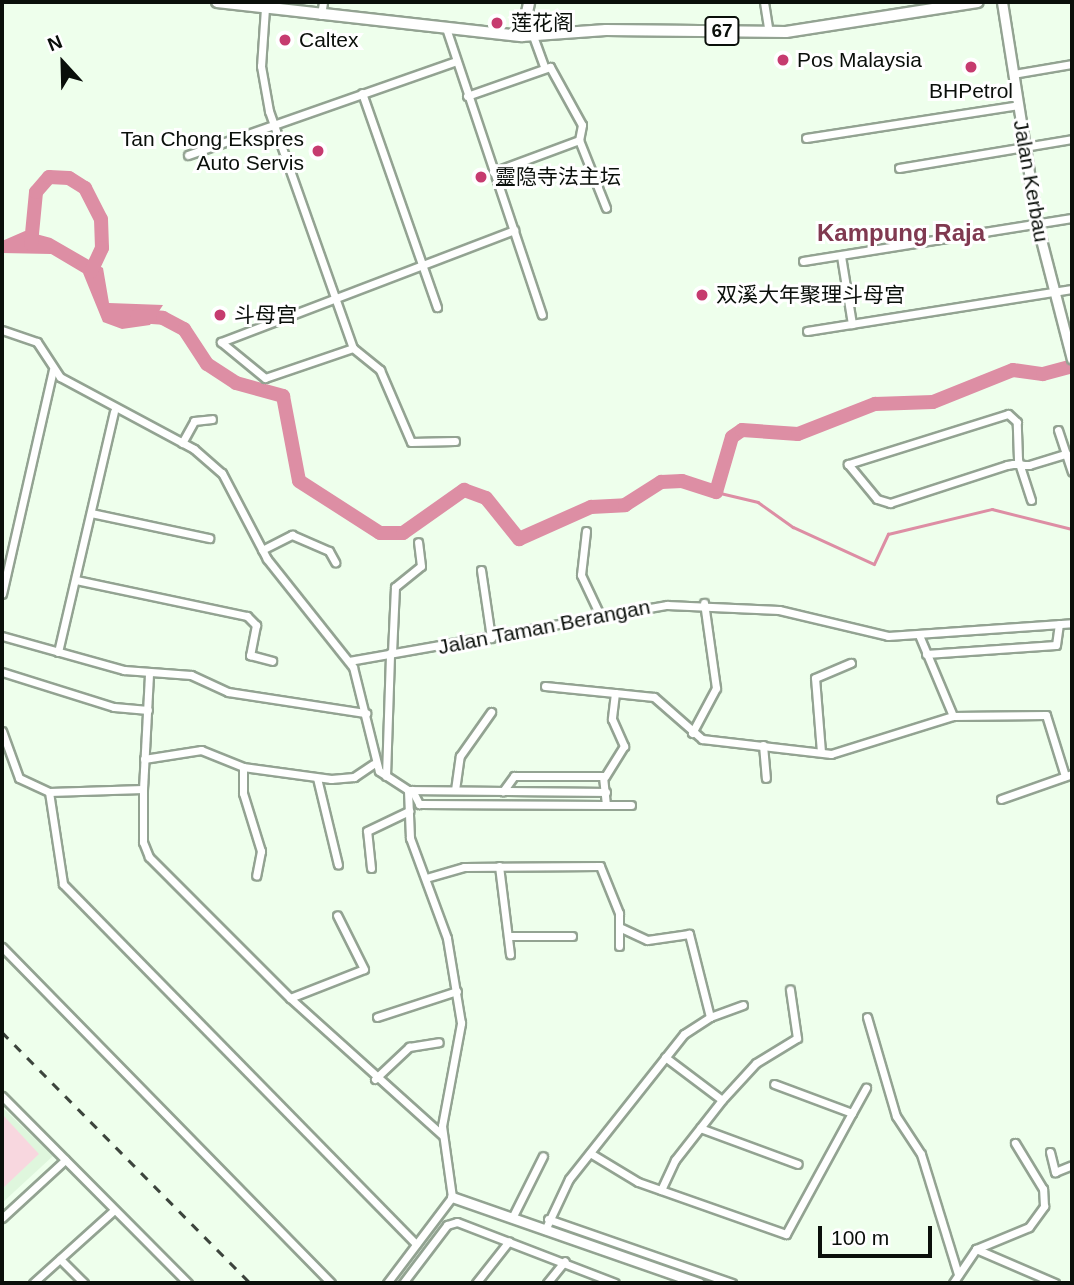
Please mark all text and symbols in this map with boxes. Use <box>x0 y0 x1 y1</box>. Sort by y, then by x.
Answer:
place label: 莲花阁 <box>511 10 574 36</box>
marker: 莲花阁 <box>489 15 505 31</box>
road number: 67 <box>703 16 741 46</box>
place label: Caltex <box>299 27 359 53</box>
north arrow <box>28 28 98 98</box>
text: N <box>45 31 65 55</box>
marker: Caltex <box>277 32 293 48</box>
place label: Pos Malaysia <box>797 47 922 73</box>
marker: Pos Malaysia <box>775 52 791 68</box>
marker: BHPetrol <box>963 59 979 75</box>
place label: BHPetrol <box>929 78 1013 104</box>
street label: Jalan Kerbau <box>1008 118 1054 244</box>
place label: Tan Chong Ekspres Auto Servis <box>121 126 304 176</box>
marker: Tan Chong Ekspres Auto Servis <box>310 143 326 159</box>
place label: 靈隐寺法主坛 <box>495 164 621 190</box>
marker: 靈隐寺法主坛 <box>473 169 489 185</box>
district label: Kampung Raja <box>817 219 985 247</box>
place label: 双溪大年聚理斗母宫 <box>716 282 905 308</box>
marker: 双溪大年聚理斗母宫 <box>694 287 710 303</box>
place label: 斗母宫 <box>234 302 297 328</box>
marker: 斗母宫 <box>212 307 228 323</box>
street label: Jalan Taman Berangan <box>436 594 652 660</box>
scale bar <box>822 1212 936 1256</box>
text: 100 m <box>831 1226 889 1249</box>

